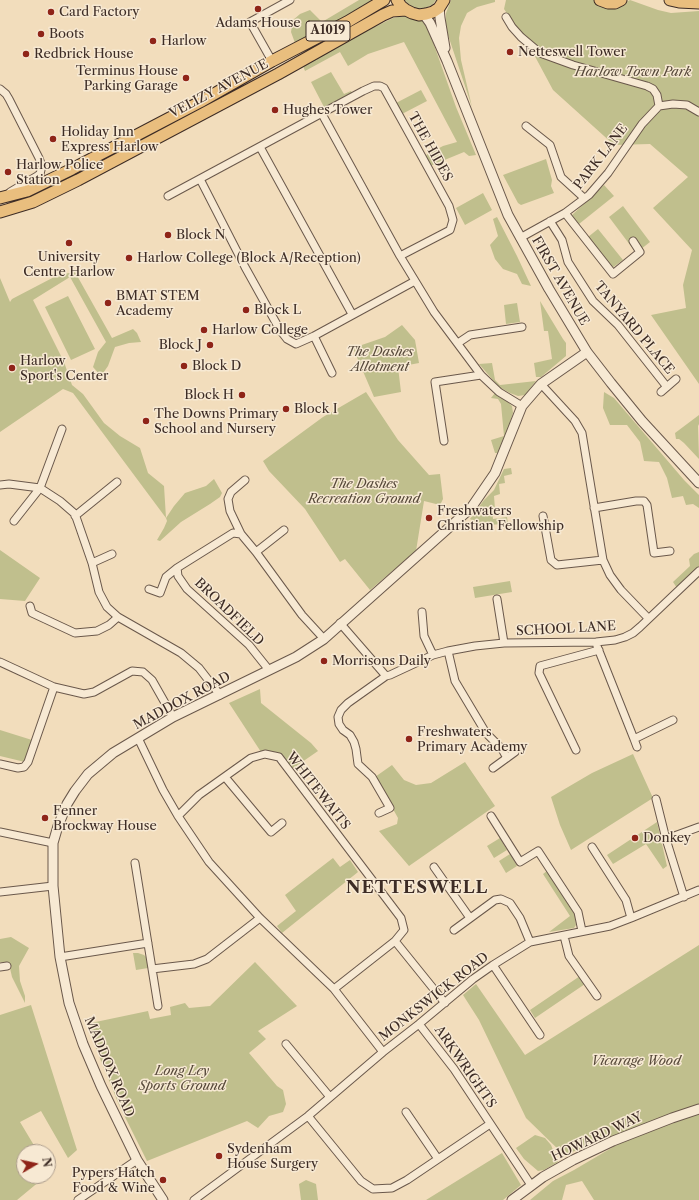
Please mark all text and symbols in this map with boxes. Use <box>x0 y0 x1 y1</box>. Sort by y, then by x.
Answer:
place label: Card Factory <box>59 4 140 20</box>
marker: Adams House <box>253 4 263 14</box>
marker: Card Factory <box>46 7 56 17</box>
place label: Adams House <box>215 15 301 31</box>
road number: A1019 <box>306 21 350 41</box>
place label: Boots <box>49 26 84 42</box>
marker: Boots <box>36 29 46 39</box>
place label: Harlow <box>161 33 207 49</box>
marker: Harlow <box>148 36 158 46</box>
place label: Netteswell Tower <box>518 44 626 60</box>
place label: Redbrick House <box>34 46 133 62</box>
marker: Netteswell Tower <box>505 47 515 57</box>
marker: Redbrick House <box>21 49 31 59</box>
street label: VELIZY AVENUE <box>167 56 271 122</box>
place label: Terminus House Parking Garage <box>76 63 178 94</box>
park label: Harlow Town Park <box>575 64 691 80</box>
marker: Terminus House Parking Garage <box>181 73 191 83</box>
place label: Hughes Tower <box>283 102 373 118</box>
marker: Hughes Tower <box>270 105 280 115</box>
street label: THE HIDES <box>405 110 455 184</box>
street label: PARK LANE <box>571 121 631 193</box>
place label: Holiday Inn Express Harlow <box>61 124 159 155</box>
marker: Holiday Inn Express Harlow <box>48 134 58 144</box>
place label: Harlow Police Station <box>16 157 103 188</box>
marker: Harlow Police Station <box>3 167 13 177</box>
place label: Block N <box>176 227 225 243</box>
marker: Block N <box>163 230 173 240</box>
street label: FIRST AVENUE <box>528 234 592 328</box>
marker: University Centre Harlow <box>64 238 74 248</box>
place label: University Centre Harlow <box>23 249 115 280</box>
place label: Harlow College (Block A/Reception) <box>137 250 361 266</box>
marker: Harlow College (Block A/Reception) <box>124 253 134 263</box>
street label: TANYARD PLACE <box>591 279 677 377</box>
place label: BMAT STEM Academy <box>116 288 200 319</box>
marker: BMAT STEM Academy <box>103 298 113 308</box>
place label: Block L <box>254 302 301 318</box>
marker: Block L <box>241 305 251 315</box>
place label: Harlow College <box>212 322 308 338</box>
marker: Harlow College <box>199 325 209 335</box>
place label: Block J <box>159 337 202 353</box>
marker: Block J <box>205 340 215 350</box>
park label: The Dashes Allotment <box>346 344 414 375</box>
place label: Harlow Sport's Center <box>20 353 108 384</box>
place label: Block D <box>192 358 241 374</box>
marker: Block D <box>179 361 189 371</box>
marker: Harlow Sport's Center <box>7 363 17 373</box>
place label: Block H <box>184 387 234 403</box>
marker: Block H <box>237 390 247 400</box>
place label: Block I <box>294 401 338 417</box>
marker: Block I <box>281 404 291 414</box>
place label: The Downs Primary School and Nursery <box>154 406 278 437</box>
marker: The Downs Primary School and Nursery <box>141 416 151 426</box>
park label: The Dashes Recreation Ground <box>308 476 420 507</box>
place label: Freshwaters Christian Fellowship <box>437 503 564 534</box>
marker: Freshwaters Christian Fellowship <box>424 513 434 523</box>
street label: BROADFIELD <box>191 575 267 649</box>
street label: SCHOOL LANE <box>516 619 616 639</box>
place label: Morrisons Daily <box>332 653 431 669</box>
marker: Morrisons Daily <box>319 656 329 666</box>
street label: MADDOX ROAD <box>131 669 233 733</box>
place label: Freshwaters Primary Academy <box>417 724 527 755</box>
marker: Freshwaters Primary Academy <box>404 734 414 744</box>
street label: WHITEWAITS <box>283 749 353 833</box>
place label: Fenner Brockway House <box>53 803 157 834</box>
marker: Fenner Brockway House <box>40 813 50 823</box>
place label: Donkey <box>643 830 691 846</box>
marker: Donkey <box>630 833 640 843</box>
district label: NETTESWELL <box>346 878 488 898</box>
street label: MONKSWICK ROAD <box>376 949 492 1045</box>
street label: MADDOX ROAD <box>81 1014 137 1120</box>
street label: ARKWRIGHTS <box>431 1023 499 1111</box>
park label: Vicarage Wood <box>591 1053 681 1069</box>
park label: Long Ley Sports Ground <box>139 1063 225 1094</box>
street label: HOWARD WAY <box>549 1109 645 1165</box>
place label: Sydenham House Surgery <box>227 1141 318 1172</box>
north arrow <box>16 1144 56 1184</box>
marker: Sydenham House Surgery <box>214 1151 224 1161</box>
text: N <box>39 1156 55 1168</box>
place label: Pypers Hatch Food & Wine <box>72 1165 155 1196</box>
marker: Pypers Hatch Food & Wine <box>158 1175 168 1185</box>

